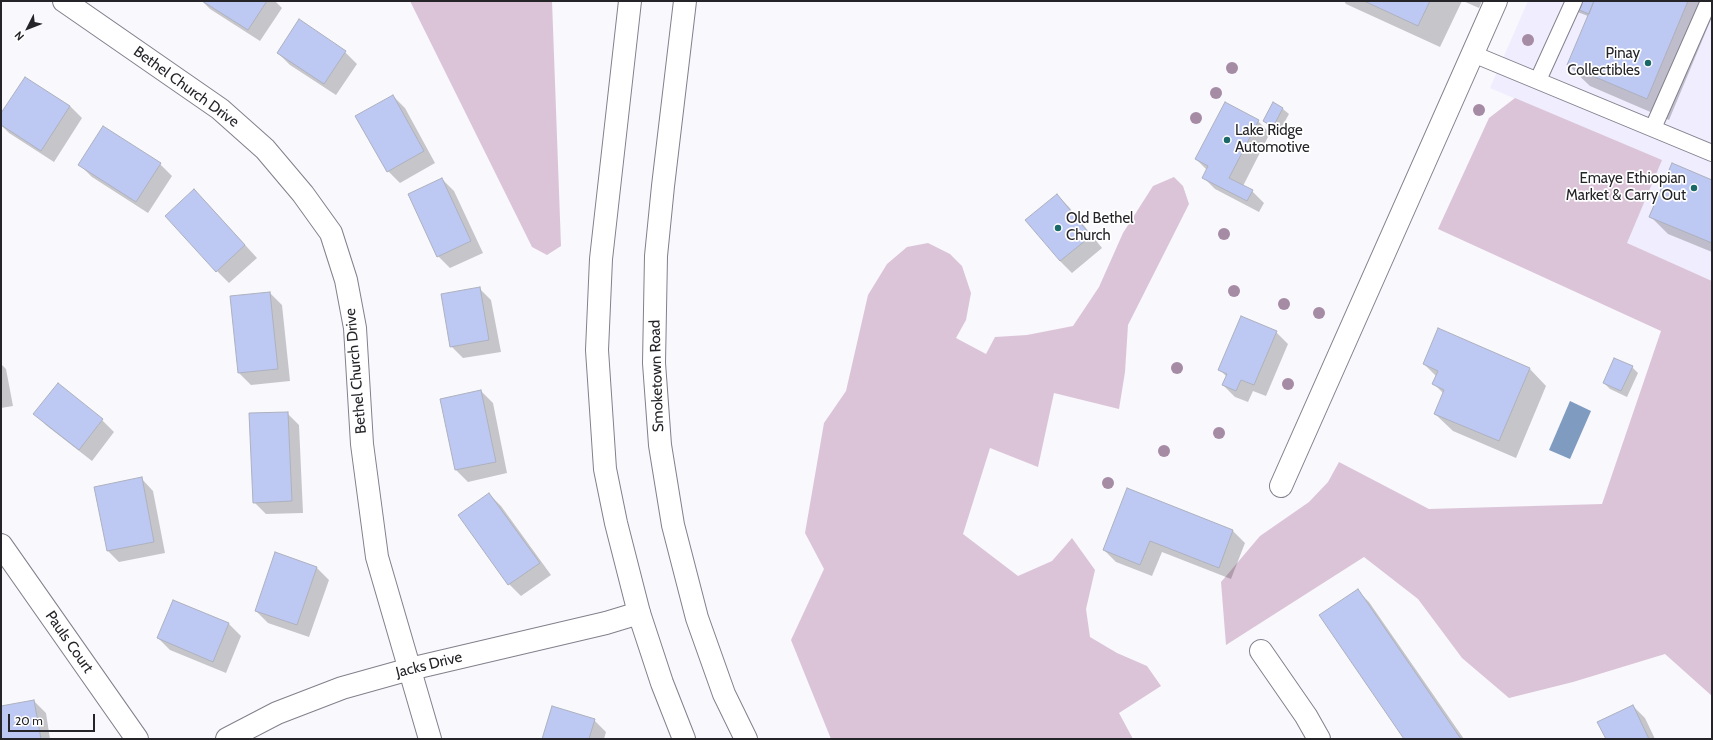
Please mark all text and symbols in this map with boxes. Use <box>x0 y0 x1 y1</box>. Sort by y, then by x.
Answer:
north arrow <box>8 8 48 48</box>
text: N <box>11 28 27 44</box>
street label: Bethel Church Drive <box>130 43 242 131</box>
place label: Pinay Collectibles <box>1567 45 1640 80</box>
marker: Pinay Collectibles <box>1643 58 1653 68</box>
place label: Lake Ridge Automotive <box>1235 122 1310 157</box>
marker: Lake Ridge Automotive <box>1222 135 1232 145</box>
place label: Emaye Ethiopian Market & Carry Out <box>1566 170 1686 205</box>
marker: Emaye Ethiopian Market & Carry Out <box>1689 183 1699 193</box>
place label: Old Bethel Church <box>1066 210 1134 245</box>
marker: Old Bethel Church <box>1053 223 1063 233</box>
street label: Bethel Church Drive <box>342 307 370 435</box>
street label: Smoketown Road <box>646 319 668 433</box>
street label: Pauls Court <box>41 608 97 676</box>
street label: Jacks Drive <box>394 648 464 682</box>
scale bar <box>10 706 97 732</box>
text: 20 m <box>15 713 43 728</box>

